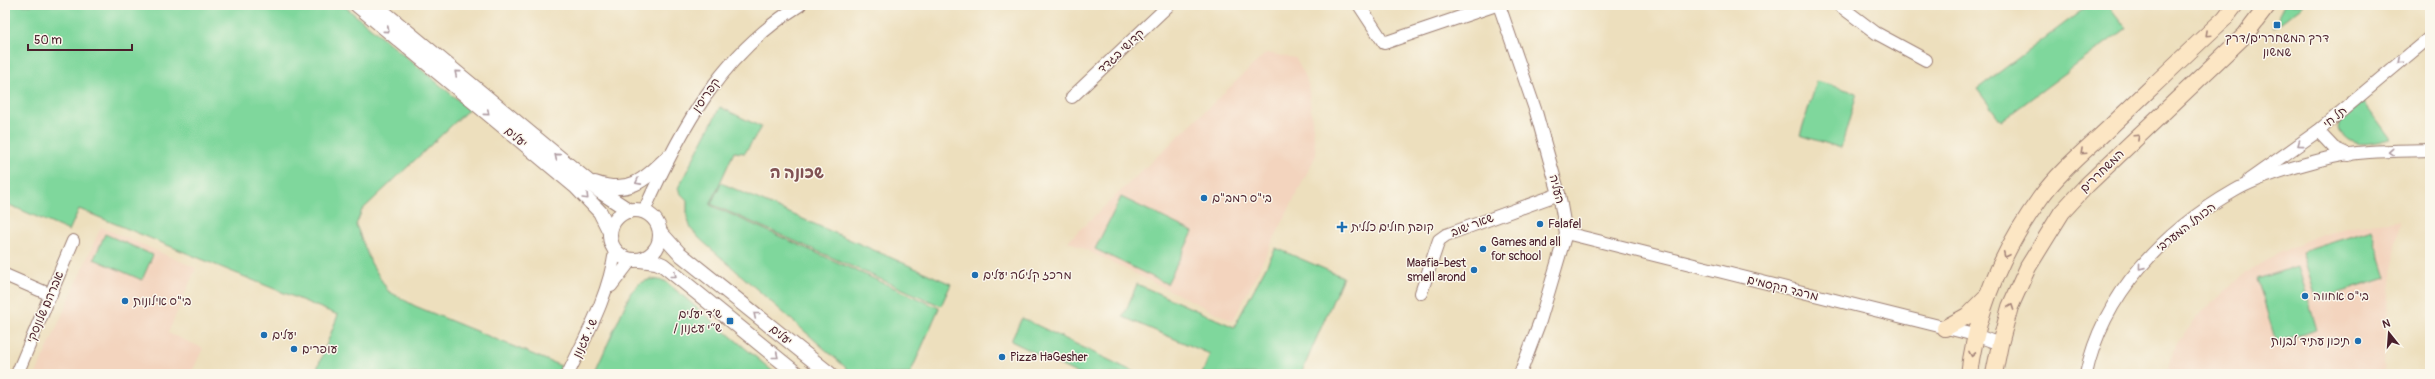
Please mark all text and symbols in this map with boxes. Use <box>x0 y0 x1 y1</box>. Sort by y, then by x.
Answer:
marker: דרך המשחררים/דרך שמשון <box>2272 20 2282 30</box>
one-way arrow <box>382 25 390 32</box>
scale bar <box>28 26 132 52</box>
street label: קדושי בגדד <box>1095 26 1148 77</box>
one-way arrow <box>2206 29 2213 36</box>
place label: דרך המשחררים/דרך שמשון <box>2225 31 2329 60</box>
text: 50 m <box>34 33 62 48</box>
one-way arrow <box>2397 57 2404 64</box>
one-way arrow <box>454 70 462 77</box>
street label: קפריסין <box>689 75 724 115</box>
street label: תל חי <box>2320 103 2350 132</box>
one-way arrow <box>482 109 489 116</box>
street label: יעלים <box>501 124 530 151</box>
one-way arrow <box>2132 135 2140 142</box>
one-way arrow <box>2297 139 2304 146</box>
street label: המשחררים <box>2077 147 2128 196</box>
one-way arrow <box>2080 147 2088 155</box>
one-way arrow <box>2388 148 2394 157</box>
one-way arrow <box>554 153 562 160</box>
district label: שכונה ה <box>770 163 824 183</box>
street label: העליה <box>1546 173 1567 205</box>
one-way arrow <box>635 177 642 185</box>
place label: בי"ס רמב"ם <box>1212 191 1272 206</box>
one-way arrow <box>581 192 589 200</box>
marker: בי"ס רמב"ם <box>1199 193 1209 203</box>
street label: הכותל המערבי <box>2154 199 2219 255</box>
street label: שאר ישוב <box>1449 210 1496 241</box>
place label: Falafel <box>1548 217 1582 232</box>
marker: Falafel <box>1535 219 1545 229</box>
place label: קופת חולים כללית <box>1350 220 1434 235</box>
marker: קופת חולים כללית <box>1336 221 1348 233</box>
place label: Games and all for school <box>1491 235 1561 264</box>
marker: Games and all for school <box>1478 244 1488 254</box>
one-way arrow <box>2003 251 2011 258</box>
place label: Maafia-best smell arond <box>1406 256 1466 285</box>
one-way arrow <box>2138 263 2145 270</box>
marker: Maafia-best smell arond <box>1469 265 1479 275</box>
place label: מרכז קליטה יעלים <box>983 268 1072 283</box>
street label: אברהם שלונסקי <box>24 269 67 345</box>
one-way arrow <box>670 270 677 277</box>
marker: מרכז קליטה יעלים <box>970 270 980 280</box>
street label: מרבד הקסמים <box>1746 272 1820 305</box>
place label: בי"ס אחווה <box>2313 289 2369 304</box>
marker: בי"ס אחווה <box>2300 291 2310 301</box>
place label: בי"ס אילונות <box>133 294 191 309</box>
marker: בי"ס אילונות <box>120 296 130 306</box>
one-way arrow <box>2007 303 2015 310</box>
place label: ש׳ד יעלים / ש״י עגנון <box>674 307 722 336</box>
one-way arrow <box>753 312 760 319</box>
north arrow <box>2369 313 2409 353</box>
street label: ש.י. עגנון <box>570 316 601 360</box>
marker: ש׳ד יעלים / ש״י עגנון <box>725 316 735 326</box>
text: N <box>2381 316 2392 331</box>
street label: יעלים <box>766 322 795 349</box>
place label: יעלים <box>272 328 297 343</box>
marker: יעלים <box>259 330 269 340</box>
place label: תיכון עתיד לבנות <box>2271 334 2350 349</box>
marker: תיכון עתיד לבנות <box>2353 336 2363 346</box>
place label: עופרים <box>302 342 338 357</box>
marker: עופרים <box>289 344 299 354</box>
place label: Pizza HaGesher <box>1010 350 1088 365</box>
one-way arrow <box>1968 351 1977 357</box>
one-way arrow <box>771 352 778 359</box>
marker: Pizza HaGesher <box>997 352 1007 362</box>

